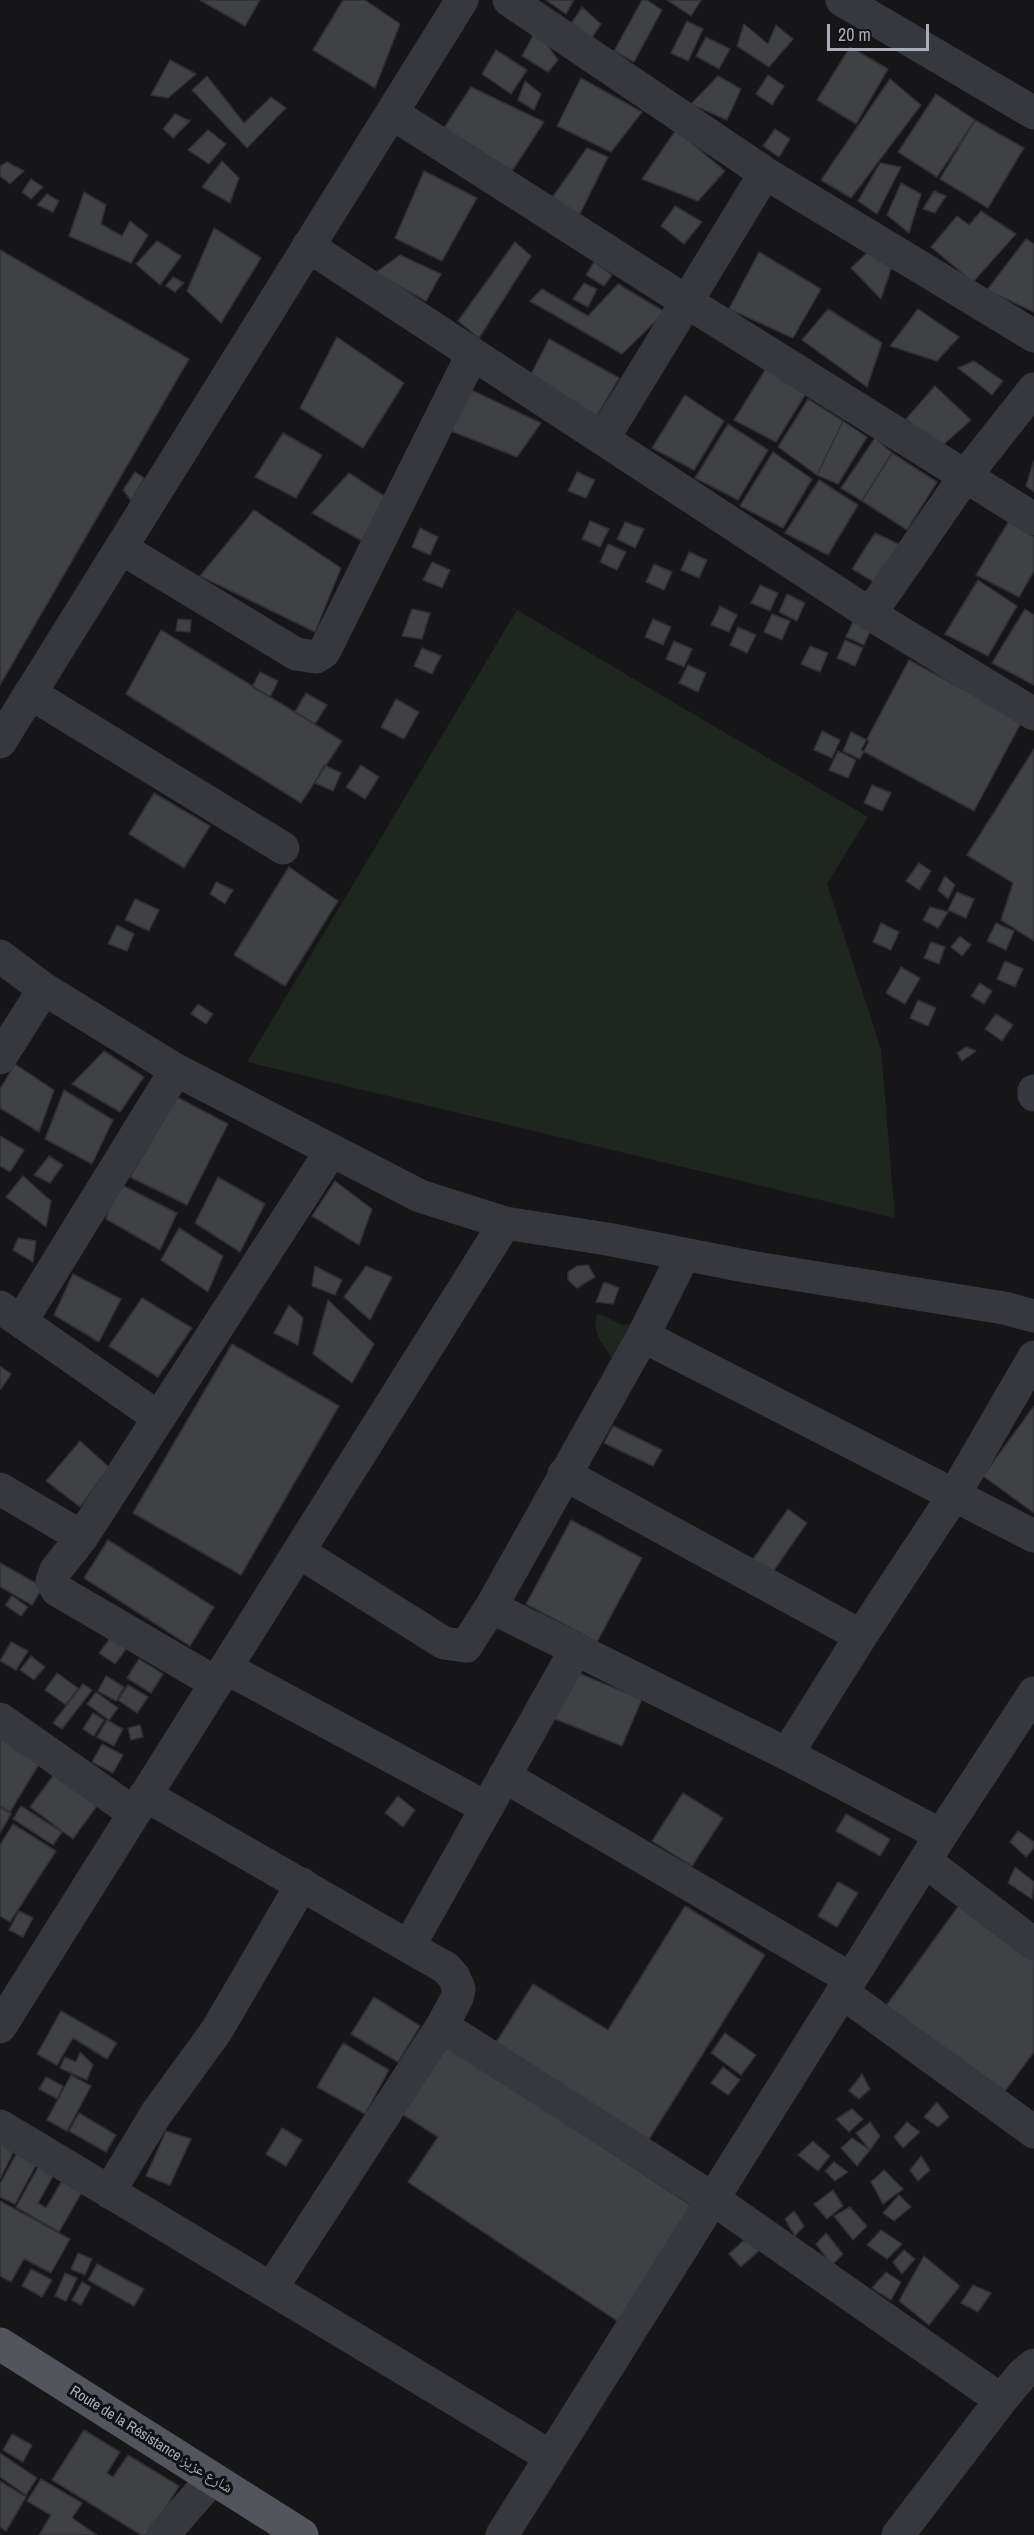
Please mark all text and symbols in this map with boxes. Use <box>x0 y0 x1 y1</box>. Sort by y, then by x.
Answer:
scale bar <box>830 12 932 50</box>
text: 20 m <box>838 22 871 47</box>
street label: Route de la Résistance شارع عزيز <box>66 2383 236 2497</box>

